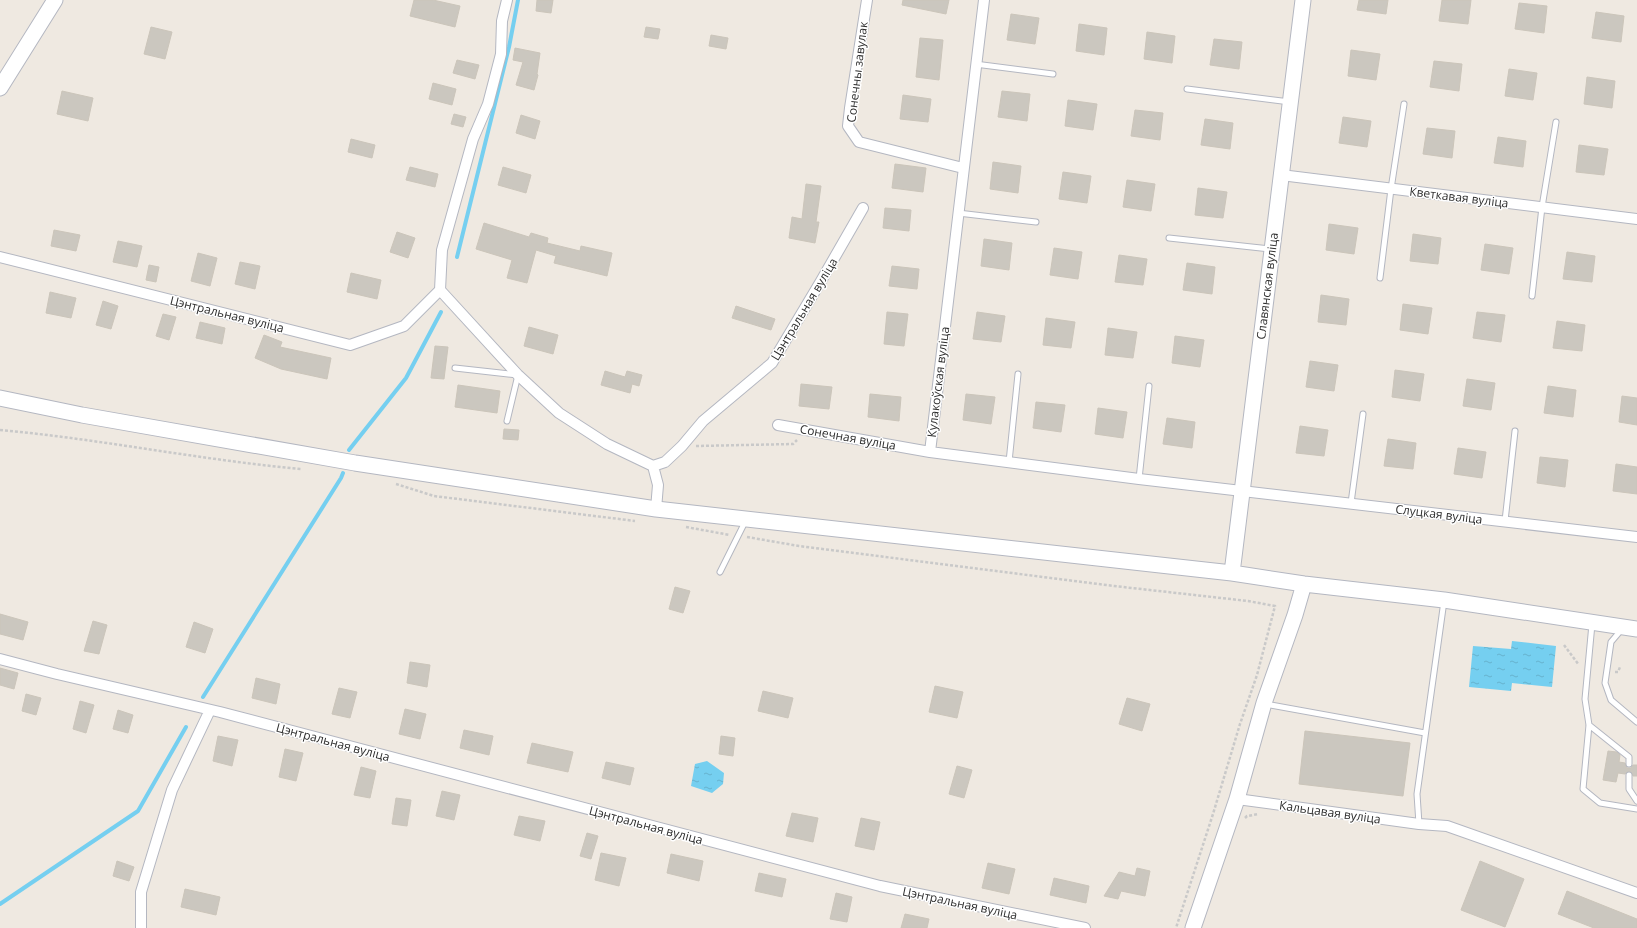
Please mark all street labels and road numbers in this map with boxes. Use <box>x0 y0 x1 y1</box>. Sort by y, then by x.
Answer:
street label: Сонечны завулак <box>842 20 872 123</box>
street label: Кветкавая вуліца <box>1408 182 1510 212</box>
street label: Славянская вуліца <box>1252 232 1282 340</box>
street label: Цэнтральная вуліца <box>767 254 841 364</box>
street label: Цэнтральная вуліца <box>168 292 286 336</box>
street label: Кулакоўская вуліца <box>923 326 953 438</box>
street label: Сонечная вуліца <box>799 420 897 454</box>
street label: Слуцкая вуліца <box>1395 500 1483 528</box>
street label: Цэнтральная вуліца <box>274 719 392 765</box>
street label: Кальцавая вуліца <box>1278 796 1382 828</box>
street label: Цэнтральная вуліца <box>587 802 705 848</box>
street label: Цэнтральная вуліца <box>901 883 1019 923</box>

